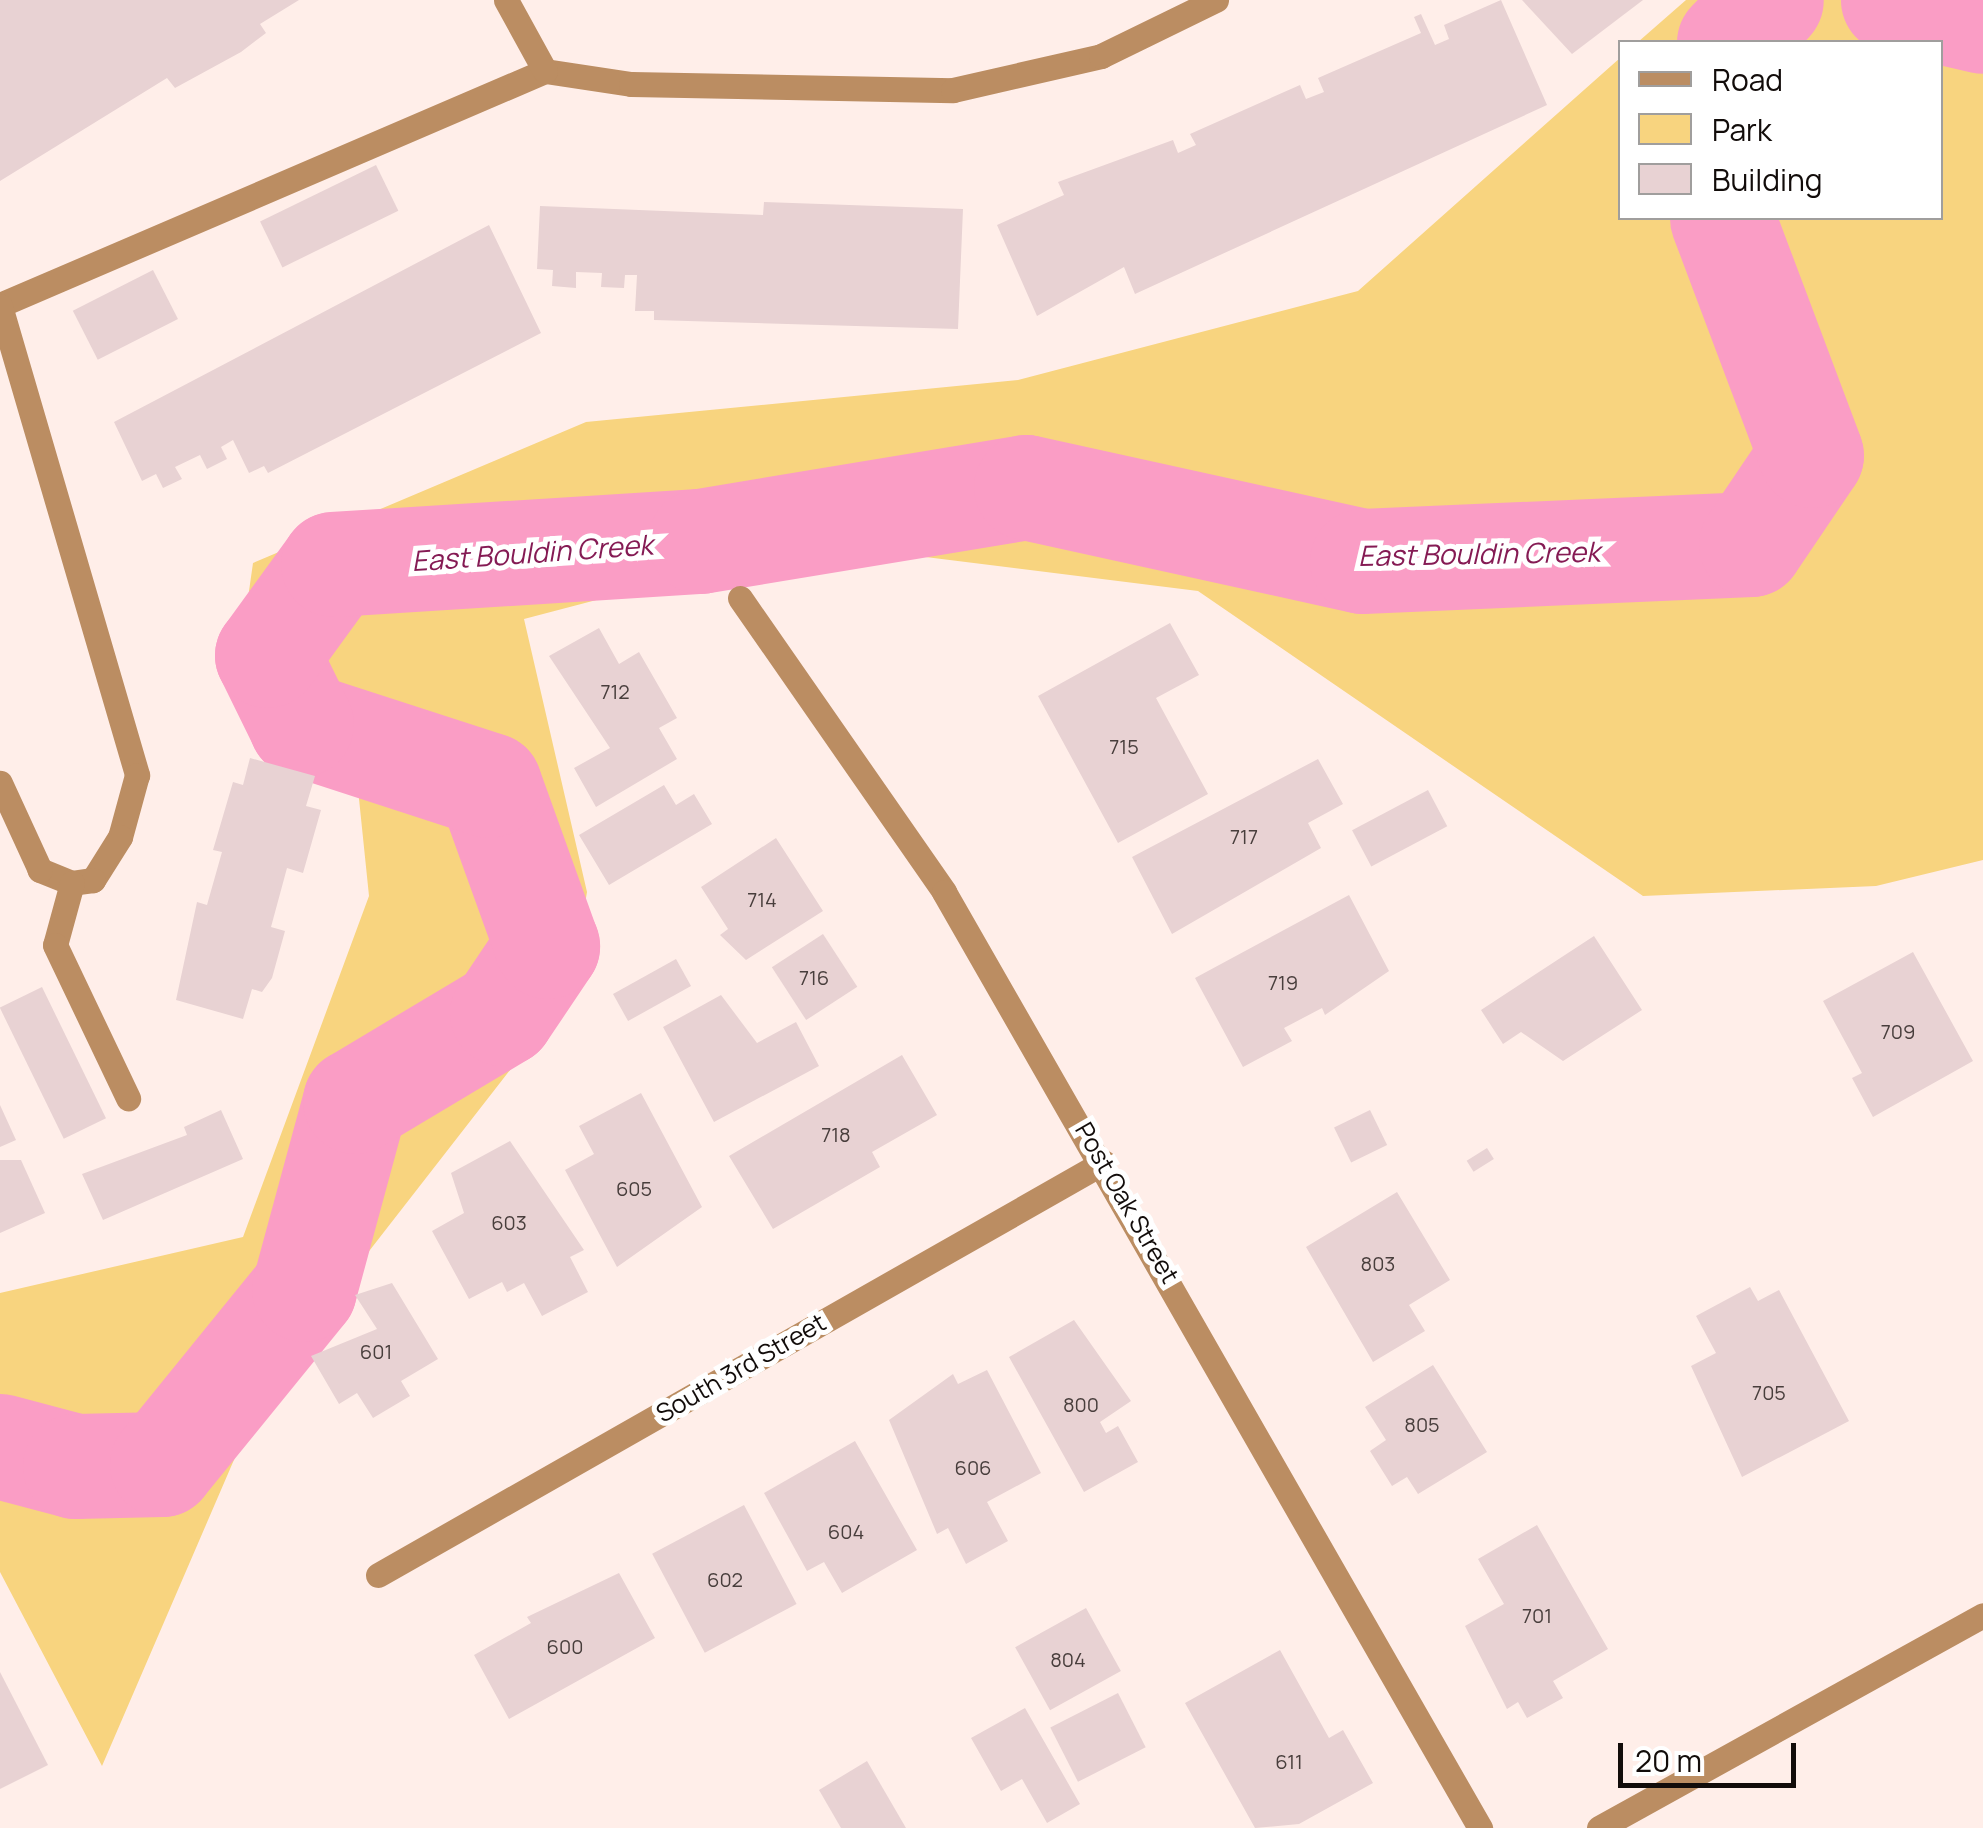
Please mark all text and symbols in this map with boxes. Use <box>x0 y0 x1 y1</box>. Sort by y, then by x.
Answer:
legend <box>1618 40 1943 220</box>
text: Road <box>1712 59 1783 100</box>
text: Park <box>1712 109 1772 150</box>
text: Building <box>1712 159 1823 200</box>
water label: East Bouldin Creek <box>410 527 654 577</box>
water label: East Bouldin Creek <box>1358 534 1600 572</box>
house number: 712 <box>600 679 630 703</box>
house number: 715 <box>1109 734 1139 758</box>
house number: 717 <box>1230 824 1258 848</box>
house number: 714 <box>747 887 777 911</box>
house number: 716 <box>799 965 829 989</box>
house number: 719 <box>1268 970 1298 994</box>
house number: 709 <box>1881 1019 1915 1043</box>
street label: Post Oak Street <box>1069 1117 1185 1289</box>
house number: 718 <box>821 1122 851 1146</box>
house number: 605 <box>616 1176 652 1200</box>
house number: 603 <box>491 1210 527 1234</box>
house number: 803 <box>1361 1251 1395 1275</box>
street label: South 3rd Street <box>651 1307 831 1429</box>
house number: 601 <box>360 1339 392 1363</box>
house number: 705 <box>1752 1380 1786 1404</box>
house number: 800 <box>1063 1392 1099 1416</box>
house number: 805 <box>1404 1412 1440 1436</box>
house number: 606 <box>954 1455 992 1479</box>
house number: 604 <box>828 1519 864 1543</box>
house number: 602 <box>707 1567 743 1591</box>
house number: 701 <box>1522 1603 1552 1627</box>
house number: 600 <box>547 1634 583 1658</box>
house number: 804 <box>1050 1647 1086 1671</box>
scale bar <box>1623 1723 1800 1785</box>
text: 20 m <box>1635 1740 1702 1781</box>
house number: 611 <box>1275 1749 1303 1773</box>

